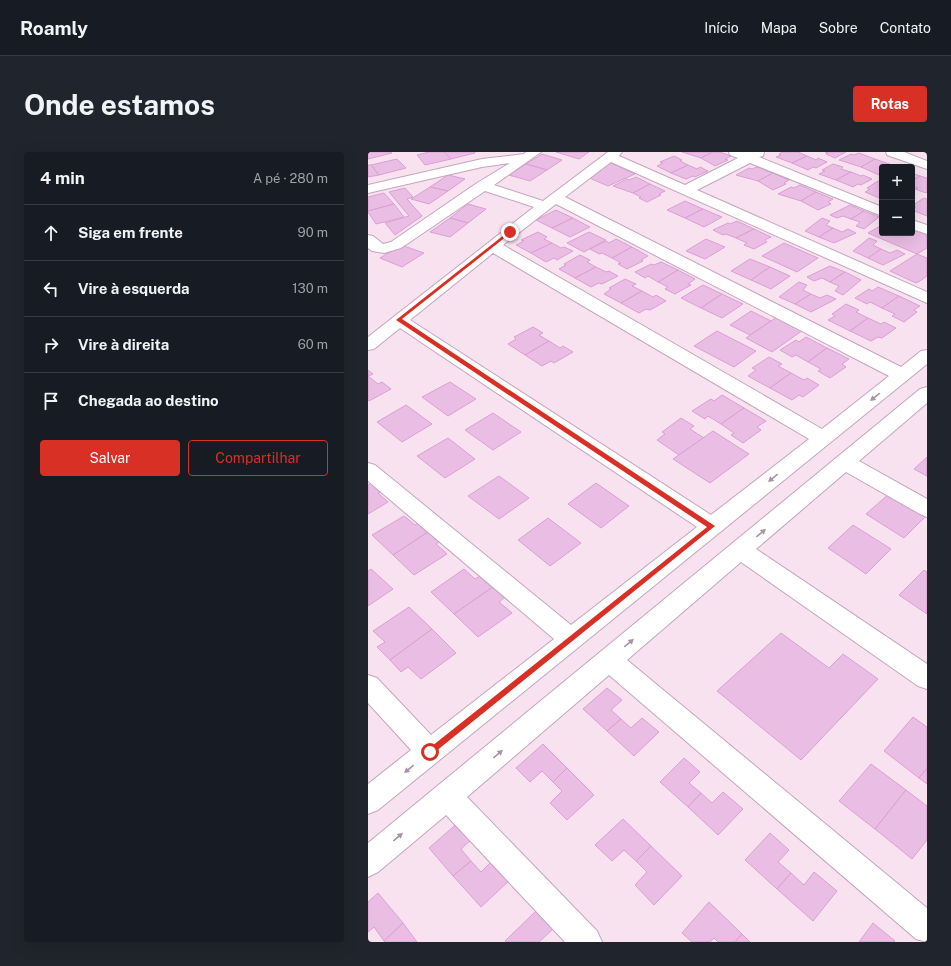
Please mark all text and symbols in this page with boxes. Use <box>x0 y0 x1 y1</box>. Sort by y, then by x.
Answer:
text: Roamly <box>20 17 88 39</box>
text: Início <box>704 20 739 36</box>
text: Mapa <box>761 20 797 36</box>
text: Sobre <box>819 20 858 36</box>
text: Contato <box>880 20 931 36</box>
button: Rotas <box>853 86 927 122</box>
text: Onde estamos <box>24 88 215 121</box>
map controls <box>879 164 915 236</box>
button: + <box>879 164 915 200</box>
text: 4 min <box>40 168 85 188</box>
text: A pé · 280 m <box>253 171 328 186</box>
button: − <box>879 200 915 236</box>
icon: ahead <box>40 222 62 244</box>
route end <box>501 223 519 241</box>
text: Siga em frente <box>78 224 183 241</box>
text: 90 m <box>298 225 328 240</box>
icon: left <box>40 278 62 300</box>
text: Vire à esquerda <box>78 280 190 297</box>
text: 130 m <box>292 281 328 296</box>
icon: right <box>40 334 62 356</box>
text: Vire à direita <box>78 336 169 353</box>
text: 60 m <box>298 337 328 352</box>
icon: arrive <box>40 390 62 412</box>
text: Chegada ao destino <box>78 392 219 409</box>
one-way arrow <box>869 392 880 401</box>
button: Salvar <box>40 440 180 476</box>
button: Compartilhar <box>188 440 328 476</box>
one-way arrow <box>767 473 778 482</box>
one-way arrow <box>756 528 766 537</box>
one-way arrow <box>624 639 635 648</box>
route start <box>421 743 439 761</box>
one-way arrow <box>492 749 503 758</box>
one-way arrow <box>403 764 414 773</box>
one-way arrow <box>393 833 403 842</box>

